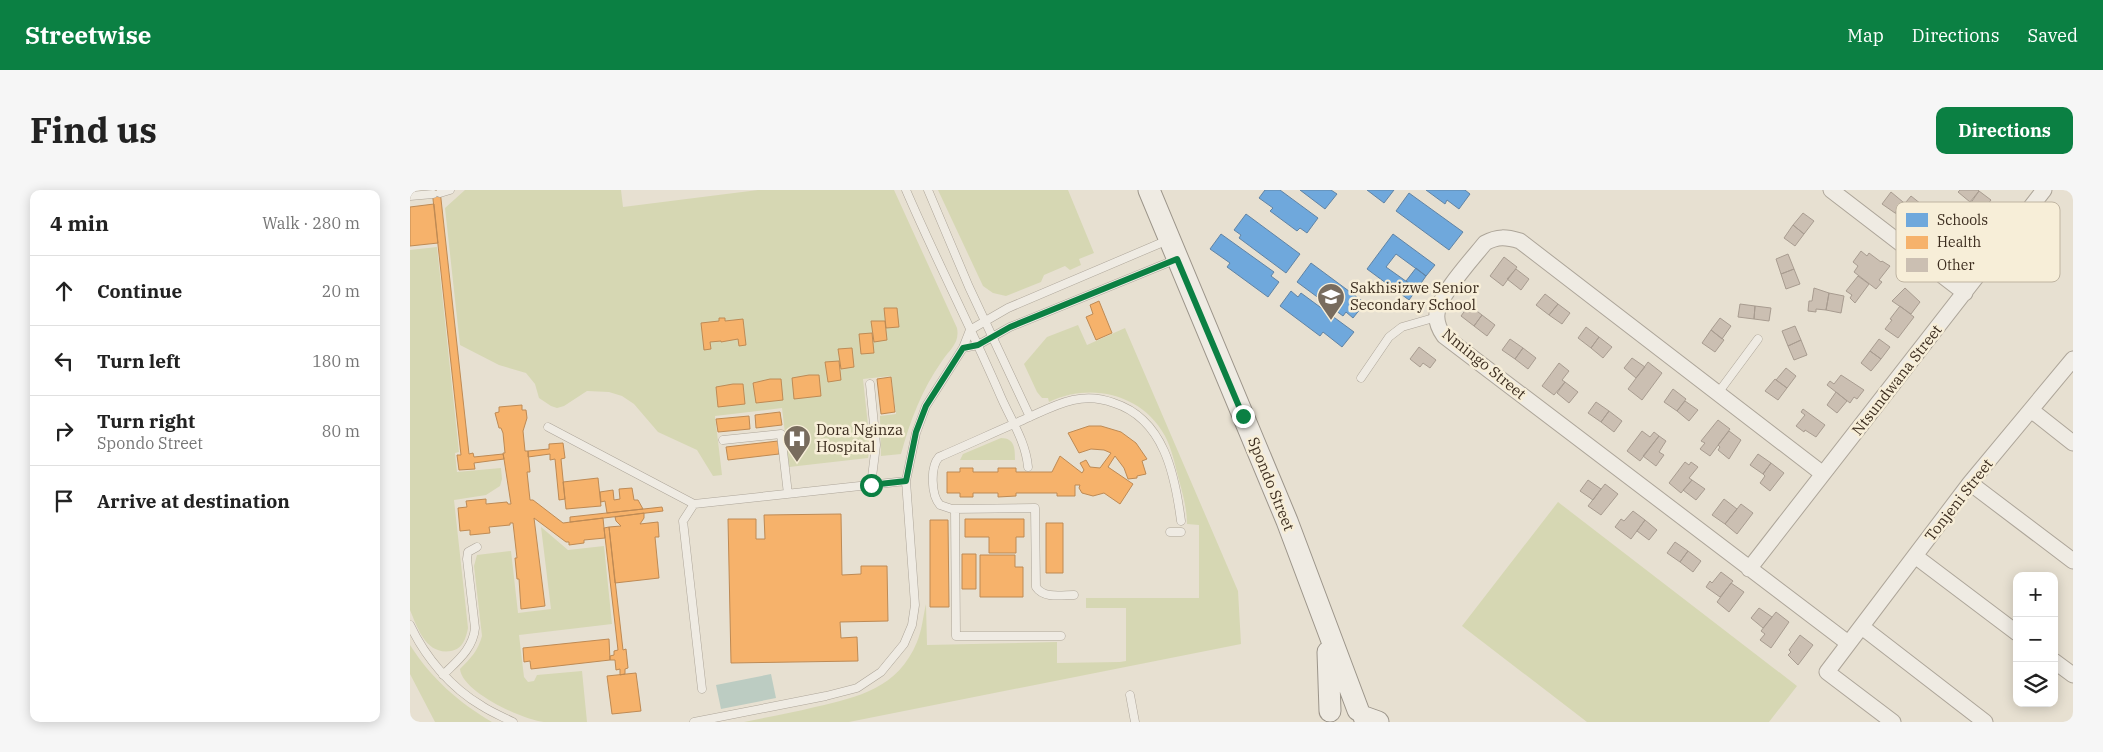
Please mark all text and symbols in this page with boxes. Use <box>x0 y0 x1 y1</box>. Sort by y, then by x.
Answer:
text: Streetwise <box>25 19 151 51</box>
text: Map <box>1847 24 1884 47</box>
text: Directions <box>1912 24 2000 47</box>
text: Saved <box>2028 24 2078 47</box>
text: Find us <box>30 107 157 153</box>
button: Directions <box>1936 107 2073 154</box>
legend <box>1896 202 2060 282</box>
text: 4 min <box>50 209 109 237</box>
text: Schools <box>1937 211 1988 229</box>
text: Walk · 280 m <box>262 213 360 233</box>
text: Health <box>1937 233 1981 251</box>
text: Other <box>1937 256 1975 274</box>
icon: ahead <box>50 277 78 305</box>
place label: Sakhisizwe Senior Secondary School <box>1350 278 1479 314</box>
text: Continue <box>97 279 182 303</box>
text: 20 m <box>322 281 360 301</box>
school or university icon: Sakhisizwe Senior Secondary School <box>1316 282 1346 321</box>
street label: Ntsundwana Street <box>1847 320 1946 439</box>
street label: Nmingo Street <box>1439 324 1530 403</box>
icon: left <box>50 347 78 375</box>
text: Turn left <box>97 349 180 373</box>
text: 180 m <box>312 351 360 371</box>
route end <box>1232 405 1255 428</box>
text: Turn right <box>97 409 195 433</box>
icon: right <box>50 417 78 445</box>
place label: Dora Nginza Hospital <box>816 420 903 456</box>
text: 80 m <box>322 421 360 441</box>
hospital icon: Dora Nginza Hospital <box>782 424 812 463</box>
text: Spondo Street <box>97 433 203 453</box>
street label: Spondo Street <box>1244 434 1299 533</box>
street label: Tonjeni Street <box>1920 455 1997 545</box>
route start <box>860 474 883 497</box>
icon: arrive <box>50 487 78 515</box>
text: Arrive at destination <box>97 489 290 513</box>
map controls <box>2013 572 2058 707</box>
button: + <box>2013 572 2058 617</box>
button: − <box>2013 617 2058 662</box>
button: layers <box>2013 662 2058 707</box>

